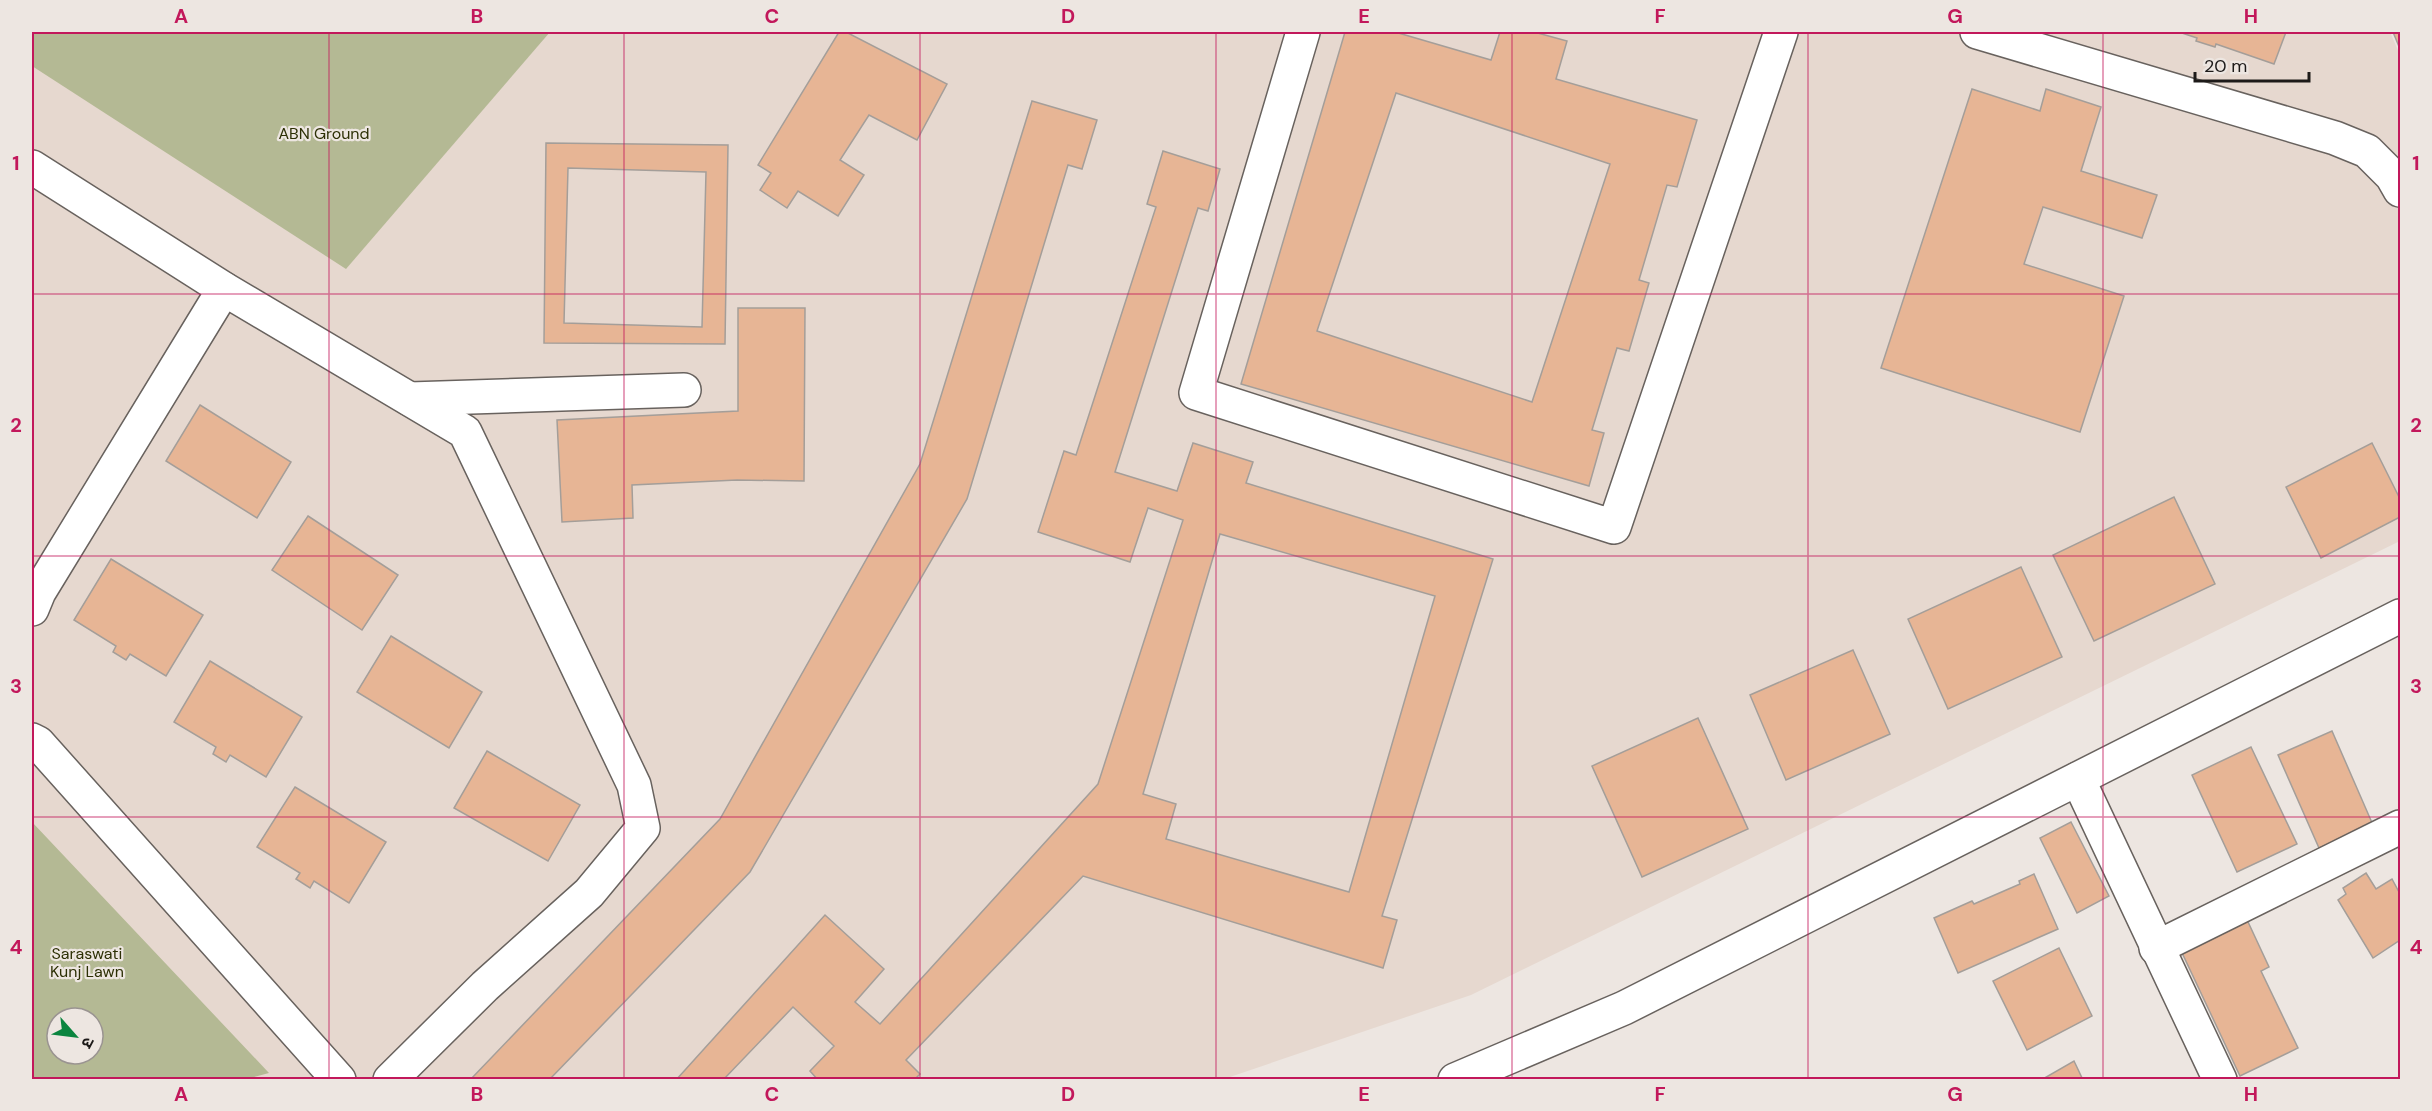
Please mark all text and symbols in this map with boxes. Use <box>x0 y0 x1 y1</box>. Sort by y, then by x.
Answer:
text: A <box>174 3 188 29</box>
text: B <box>471 3 483 29</box>
text: C <box>765 3 779 29</box>
text: D <box>1061 3 1075 29</box>
text: E <box>1358 3 1370 29</box>
text: F <box>1654 3 1666 29</box>
text: G <box>1947 3 1963 29</box>
text: H <box>2244 3 2258 29</box>
scale bar <box>2195 45 2309 83</box>
text: 20 m <box>2204 54 2247 78</box>
park label: ABN Ground <box>278 123 370 144</box>
text: 1 <box>12 150 20 176</box>
text: 1 <box>2412 150 2420 176</box>
text: 2 <box>10 412 22 438</box>
text: 2 <box>2410 412 2422 438</box>
text: 3 <box>10 673 22 699</box>
text: 3 <box>2410 673 2422 699</box>
text: 4 <box>10 934 23 960</box>
text: 4 <box>2410 934 2423 960</box>
park label: Saraswati Kunj Lawn <box>50 943 124 982</box>
north arrow <box>45 1006 105 1066</box>
text: उ <box>76 1034 99 1052</box>
text: A <box>174 1081 188 1107</box>
text: B <box>471 1081 483 1107</box>
text: C <box>765 1081 779 1107</box>
text: D <box>1061 1081 1075 1107</box>
text: E <box>1358 1081 1370 1107</box>
text: F <box>1654 1081 1666 1107</box>
text: G <box>1947 1081 1963 1107</box>
text: H <box>2244 1081 2258 1107</box>

